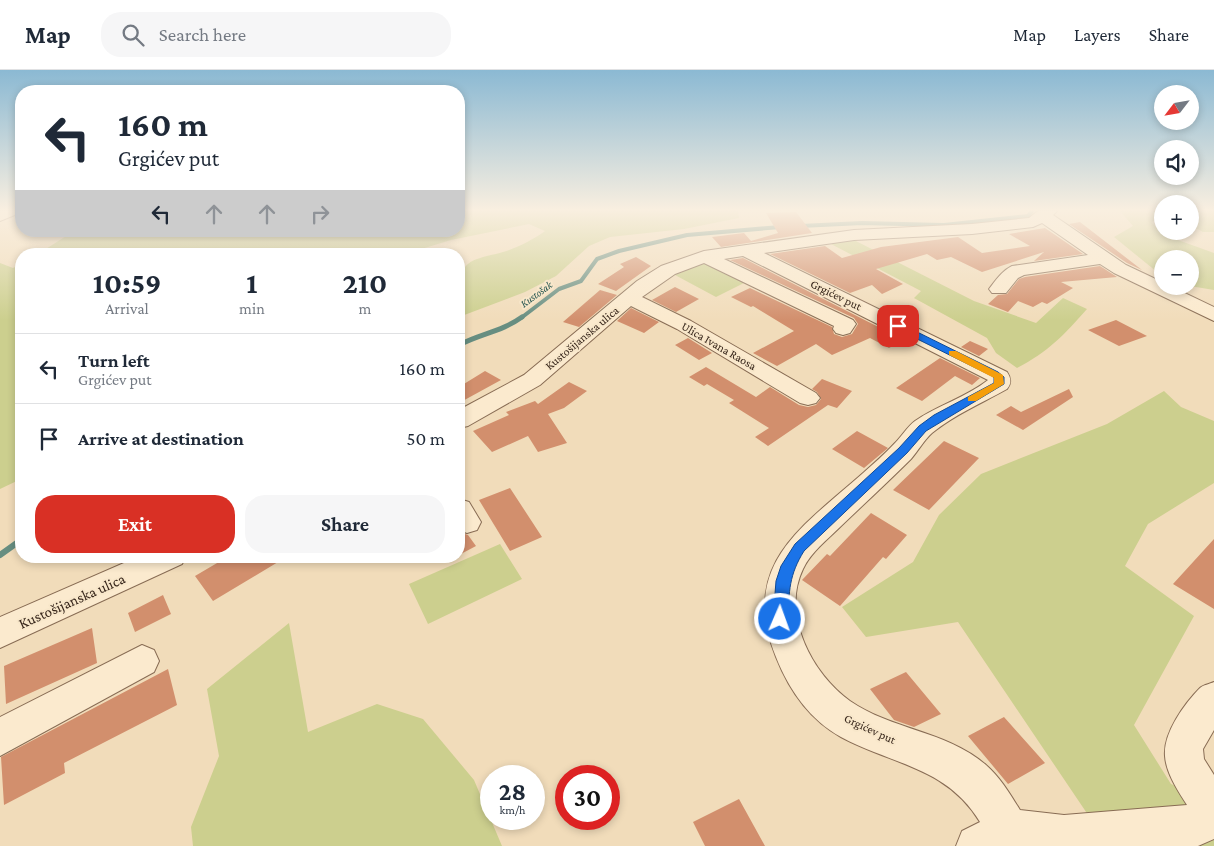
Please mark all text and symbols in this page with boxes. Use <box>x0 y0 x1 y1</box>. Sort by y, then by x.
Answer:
search box <box>101 12 451 57</box>
text: Map <box>25 21 71 48</box>
icon: search <box>119 21 147 49</box>
text: Search here <box>159 24 246 45</box>
text: Map <box>1013 25 1046 45</box>
text: Layers <box>1074 25 1121 45</box>
text: Share <box>1149 25 1189 45</box>
north arrow <box>1154 85 1199 130</box>
map controls <box>1154 85 1199 295</box>
icon: left <box>35 105 100 170</box>
text: 160 m <box>118 105 208 144</box>
button: sound <box>1154 140 1199 185</box>
text: Grgićev put <box>118 146 219 171</box>
button: + <box>1154 195 1199 240</box>
icon: left <box>147 200 175 228</box>
icon: ahead <box>200 200 228 228</box>
icon: ahead <box>253 200 281 228</box>
icon: right <box>306 200 334 228</box>
button: − <box>1154 250 1199 295</box>
text: 10:59 <box>93 266 161 299</box>
text: 1 <box>246 266 258 299</box>
text: 210 <box>342 266 387 299</box>
street label: Grgićev put <box>808 277 865 314</box>
water label: Kustošak <box>518 278 555 310</box>
text: Arrival <box>105 300 149 317</box>
text: min <box>239 300 265 317</box>
text: m <box>358 300 371 317</box>
street label: Kustošijanska ulica <box>542 303 622 373</box>
pin <box>877 305 919 347</box>
icon: arrive <box>884 312 912 340</box>
street label: Ulica Ivana Raosa <box>679 319 759 373</box>
text: Turn left <box>78 350 150 371</box>
icon: left <box>35 355 63 383</box>
text: 160 m <box>399 358 445 379</box>
text: Grgićev put <box>78 371 152 388</box>
icon: arrive <box>35 425 63 453</box>
text: Arrive at destination <box>78 428 244 449</box>
text: 50 m <box>406 428 445 449</box>
button: Exit <box>35 495 235 553</box>
button: Share <box>245 495 445 553</box>
street label: Kustošijanska ulica <box>16 570 128 633</box>
position arrow <box>753 592 805 644</box>
street label: Grgićev put <box>842 711 899 747</box>
speed limit sign: 30 <box>555 765 620 830</box>
text: 28 <box>499 778 526 805</box>
text: km/h <box>500 803 525 817</box>

